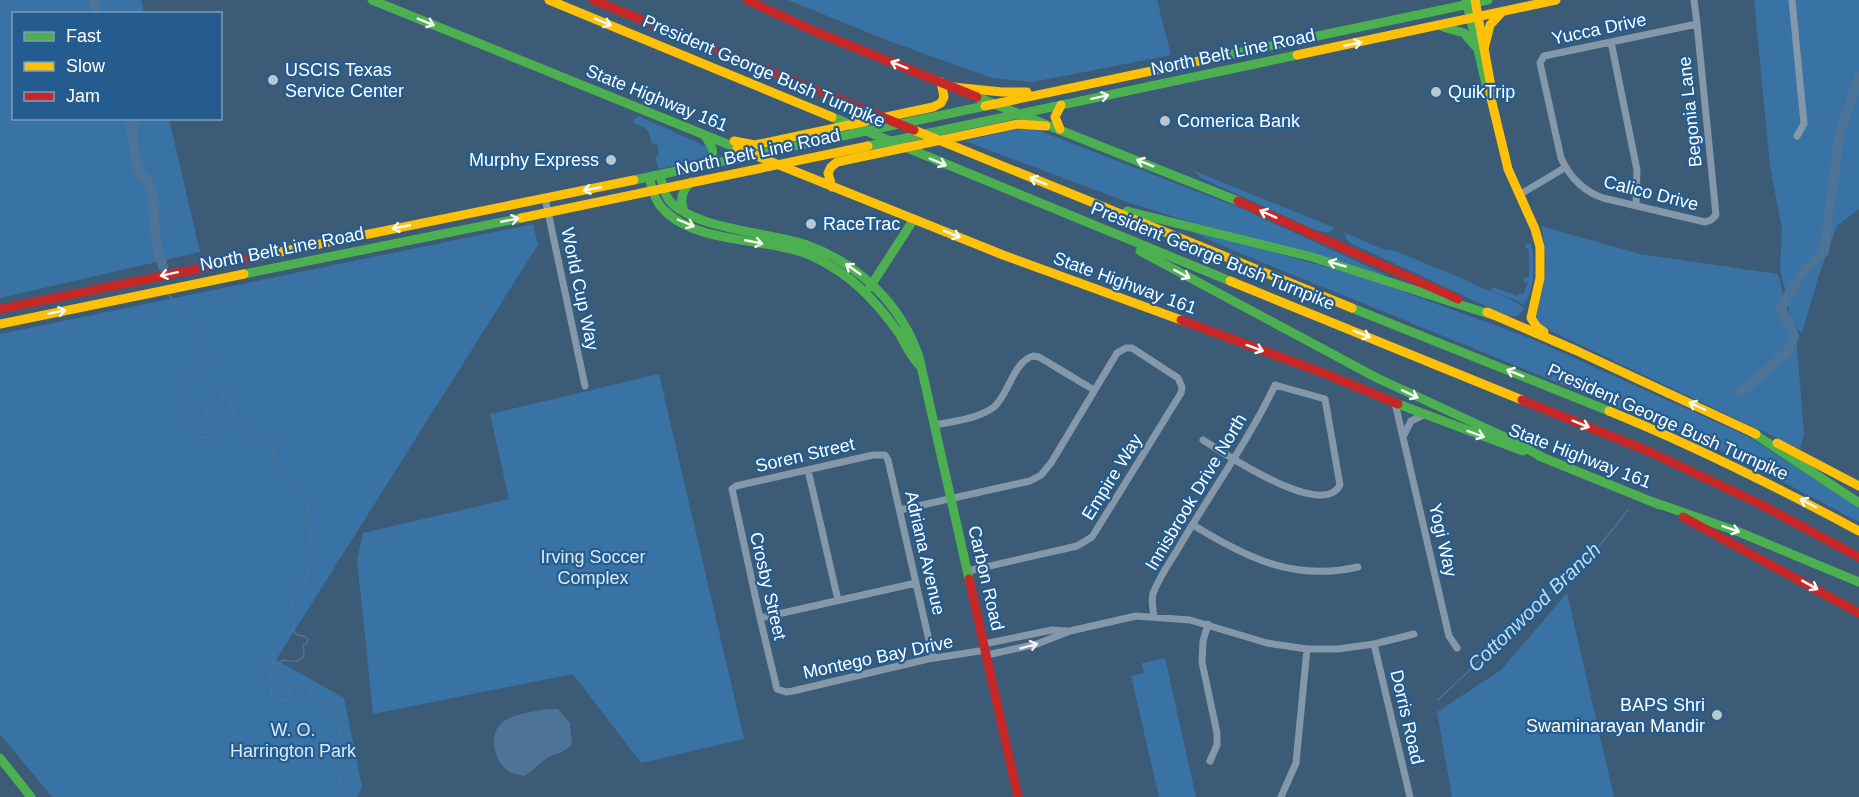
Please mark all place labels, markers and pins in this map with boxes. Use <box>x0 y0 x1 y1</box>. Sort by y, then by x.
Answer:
place label: USCIS Texas Service Center <box>285 60 404 101</box>
marker: USCIS Texas Service Center <box>266 73 280 87</box>
place label: QuikTrip <box>1448 82 1515 102</box>
marker: QuikTrip <box>1429 85 1443 99</box>
place label: Comerica Bank <box>1177 111 1301 131</box>
marker: Comerica Bank <box>1158 114 1172 128</box>
place label: Murphy Express <box>469 150 599 170</box>
marker: Murphy Express <box>604 153 618 167</box>
place label: RaceTrac <box>823 214 900 234</box>
marker: RaceTrac <box>804 217 818 231</box>
place label: BAPS Shri Swaminarayan Mandir <box>1526 695 1705 736</box>
marker: BAPS Shri Swaminarayan Mandir <box>1710 708 1724 722</box>

